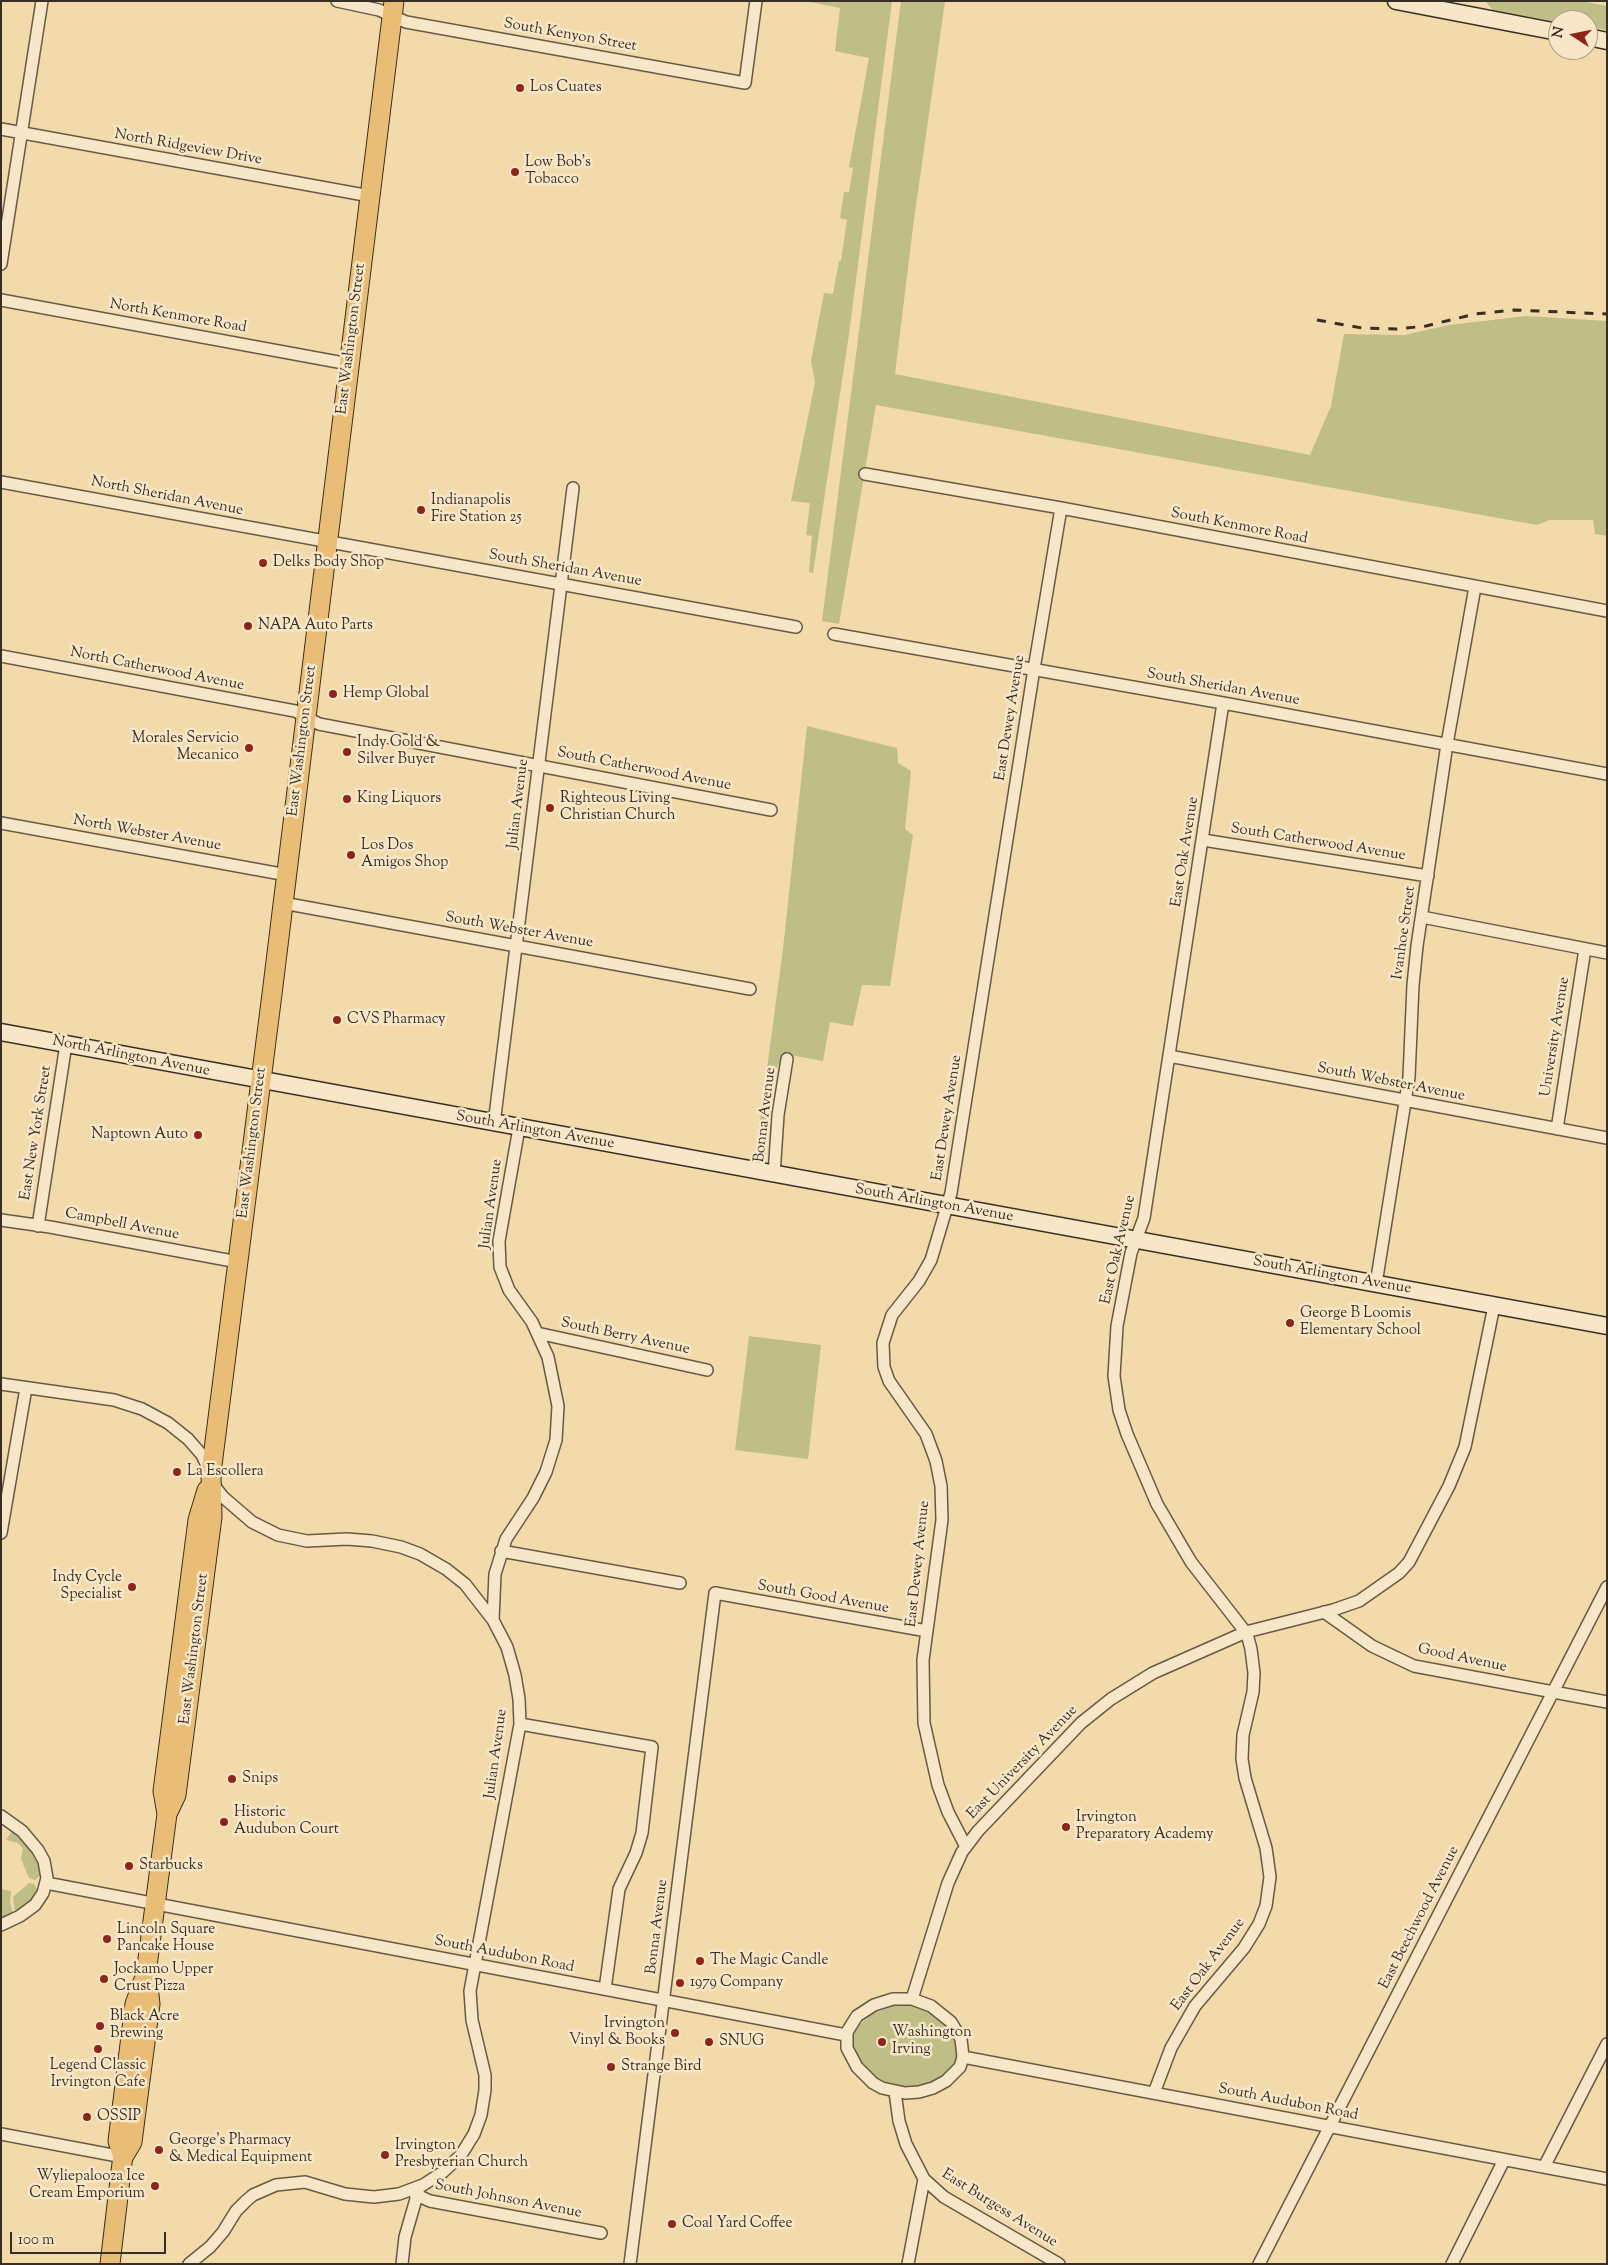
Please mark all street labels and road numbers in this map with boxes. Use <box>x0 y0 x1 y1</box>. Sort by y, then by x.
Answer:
street label: South Kenyon Street <box>502 15 638 57</box>
street label: North Ridgeview Drive <box>113 126 263 170</box>
street label: East Washington Street <box>334 262 370 416</box>
street label: North Kenmore Road <box>108 296 248 338</box>
street label: North Sheridan Avenue <box>89 473 245 521</box>
street label: South Kenmore Road <box>1169 505 1309 549</box>
street label: South Sheridan Avenue <box>487 547 643 591</box>
street label: North Catherwood Avenue <box>69 644 245 696</box>
street label: East Dewey Avenue <box>992 654 1030 782</box>
street label: East Washington Street <box>285 664 321 818</box>
street label: South Sheridan Avenue <box>1145 666 1301 710</box>
street label: South Catherwood Avenue <box>555 744 733 796</box>
street label: Julian Avenue <box>505 758 533 850</box>
street label: East Oak Avenue <box>1168 796 1204 908</box>
street label: North Webster Avenue <box>72 812 222 856</box>
street label: South Catherwood Avenue <box>1229 820 1407 866</box>
street label: Ivanhoe Street <box>1390 885 1420 981</box>
street label: South Webster Avenue <box>444 909 594 953</box>
street label: University Avenue <box>1538 976 1574 1098</box>
street label: North Arlington Avenue <box>51 1033 211 1081</box>
street label: East Dewey Avenue <box>929 1054 967 1182</box>
street label: South Webster Avenue <box>1316 1060 1466 1106</box>
street label: East New York Street <box>17 1064 57 1202</box>
street label: East Washington Street <box>235 1066 271 1220</box>
street label: Bonna Avenue <box>751 1066 781 1164</box>
street label: South Arlington Avenue <box>454 1108 616 1154</box>
street label: Julian Avenue <box>477 1158 507 1250</box>
street label: South Arlington Avenue <box>853 1181 1015 1227</box>
street label: East Oak Avenue <box>1098 1194 1140 1306</box>
street label: Campbell Avenue <box>63 1205 181 1245</box>
street label: South Arlington Avenue <box>1251 1253 1413 1299</box>
street label: South Berry Avenue <box>559 1315 691 1359</box>
street label: East Dewey Avenue <box>903 1500 935 1628</box>
street label: East Washington Street <box>177 1572 213 1726</box>
street label: South Good Avenue <box>756 1578 890 1618</box>
street label: Good Avenue <box>1416 1641 1508 1677</box>
street label: East University Avenue <box>964 1702 1082 1824</box>
street label: Julian Avenue <box>482 1708 512 1800</box>
street label: East Beechwood Avenue <box>1376 1844 1464 1992</box>
street label: Bonna Avenue <box>643 1878 673 1976</box>
street label: East Oak Avenue <box>1168 1915 1250 2015</box>
street label: South Audubon Road <box>432 1933 576 1977</box>
street label: South Audubon Road <box>1216 2081 1360 2125</box>
street label: East Burgess Avenue <box>938 2166 1060 2252</box>
street label: South Johnson Avenue <box>433 2177 583 2223</box>

